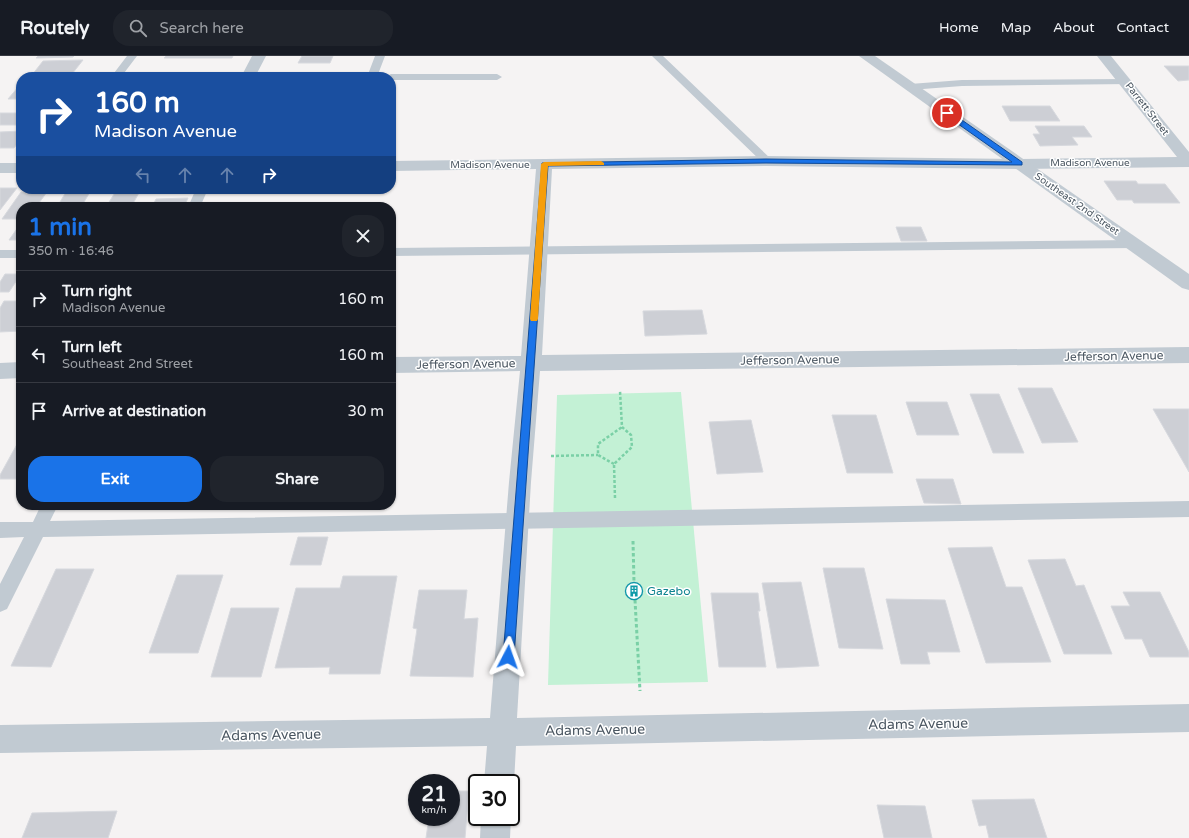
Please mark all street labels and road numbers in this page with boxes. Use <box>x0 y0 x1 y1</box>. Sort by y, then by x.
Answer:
street label: Parrett Street <box>1123 80 1172 138</box>
street label: Madison Avenue <box>1050 157 1130 169</box>
street label: Madison Avenue <box>450 159 530 171</box>
street label: Southeast 2nd Street <box>1032 170 1122 238</box>
street label: Jefferson Avenue <box>1064 348 1164 364</box>
street label: Jefferson Avenue <box>740 352 840 368</box>
street label: Jefferson Avenue <box>416 356 516 372</box>
street label: Adams Avenue <box>868 715 968 733</box>
street label: Adams Avenue <box>545 721 645 739</box>
street label: Adams Avenue <box>221 726 321 744</box>

